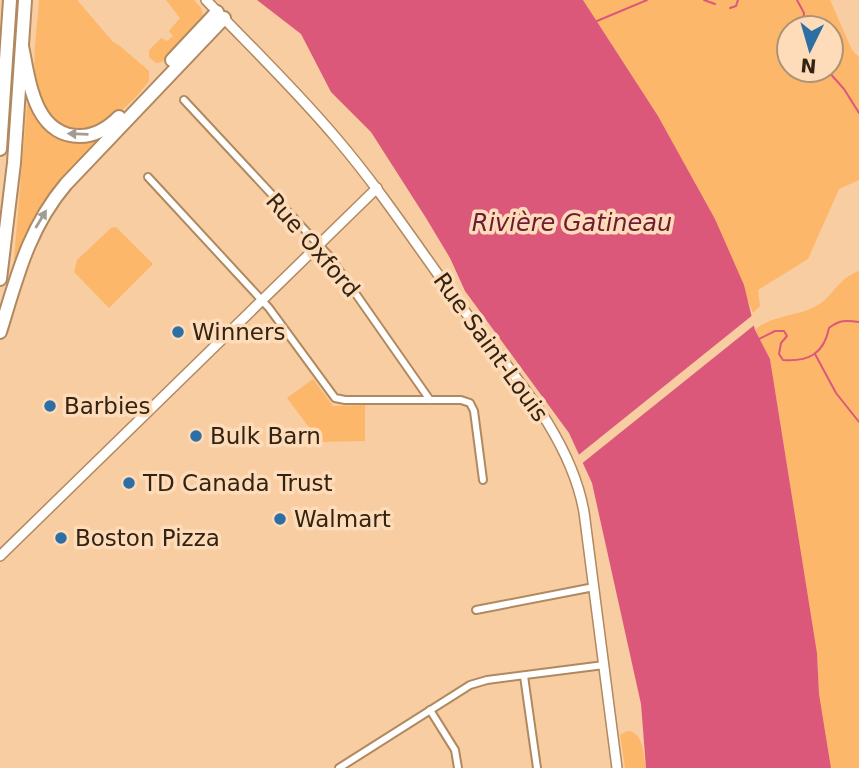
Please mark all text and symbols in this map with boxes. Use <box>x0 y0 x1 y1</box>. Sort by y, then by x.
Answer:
north arrow <box>775 14 845 84</box>
text: N <box>800 54 817 78</box>
one-way arrow <box>67 129 89 140</box>
street label: Rue Oxford <box>261 188 365 302</box>
one-way arrow <box>35 209 47 229</box>
water label: Rivière Gatineau <box>472 209 672 237</box>
street label: Rue Saint-Louis <box>428 268 554 426</box>
place label: Winners <box>192 319 285 345</box>
marker: Winners <box>170 324 186 340</box>
place label: Barbies <box>64 393 150 419</box>
marker: Barbies <box>42 398 58 414</box>
place label: Bulk Barn <box>210 423 321 449</box>
marker: Bulk Barn <box>188 428 204 444</box>
place label: TD Canada Trust <box>142 470 333 496</box>
marker: TD Canada Trust <box>121 475 137 491</box>
place label: Walmart <box>294 506 391 532</box>
marker: Walmart <box>272 511 288 527</box>
place label: Boston Pizza <box>75 525 220 551</box>
marker: Boston Pizza <box>53 530 69 546</box>

